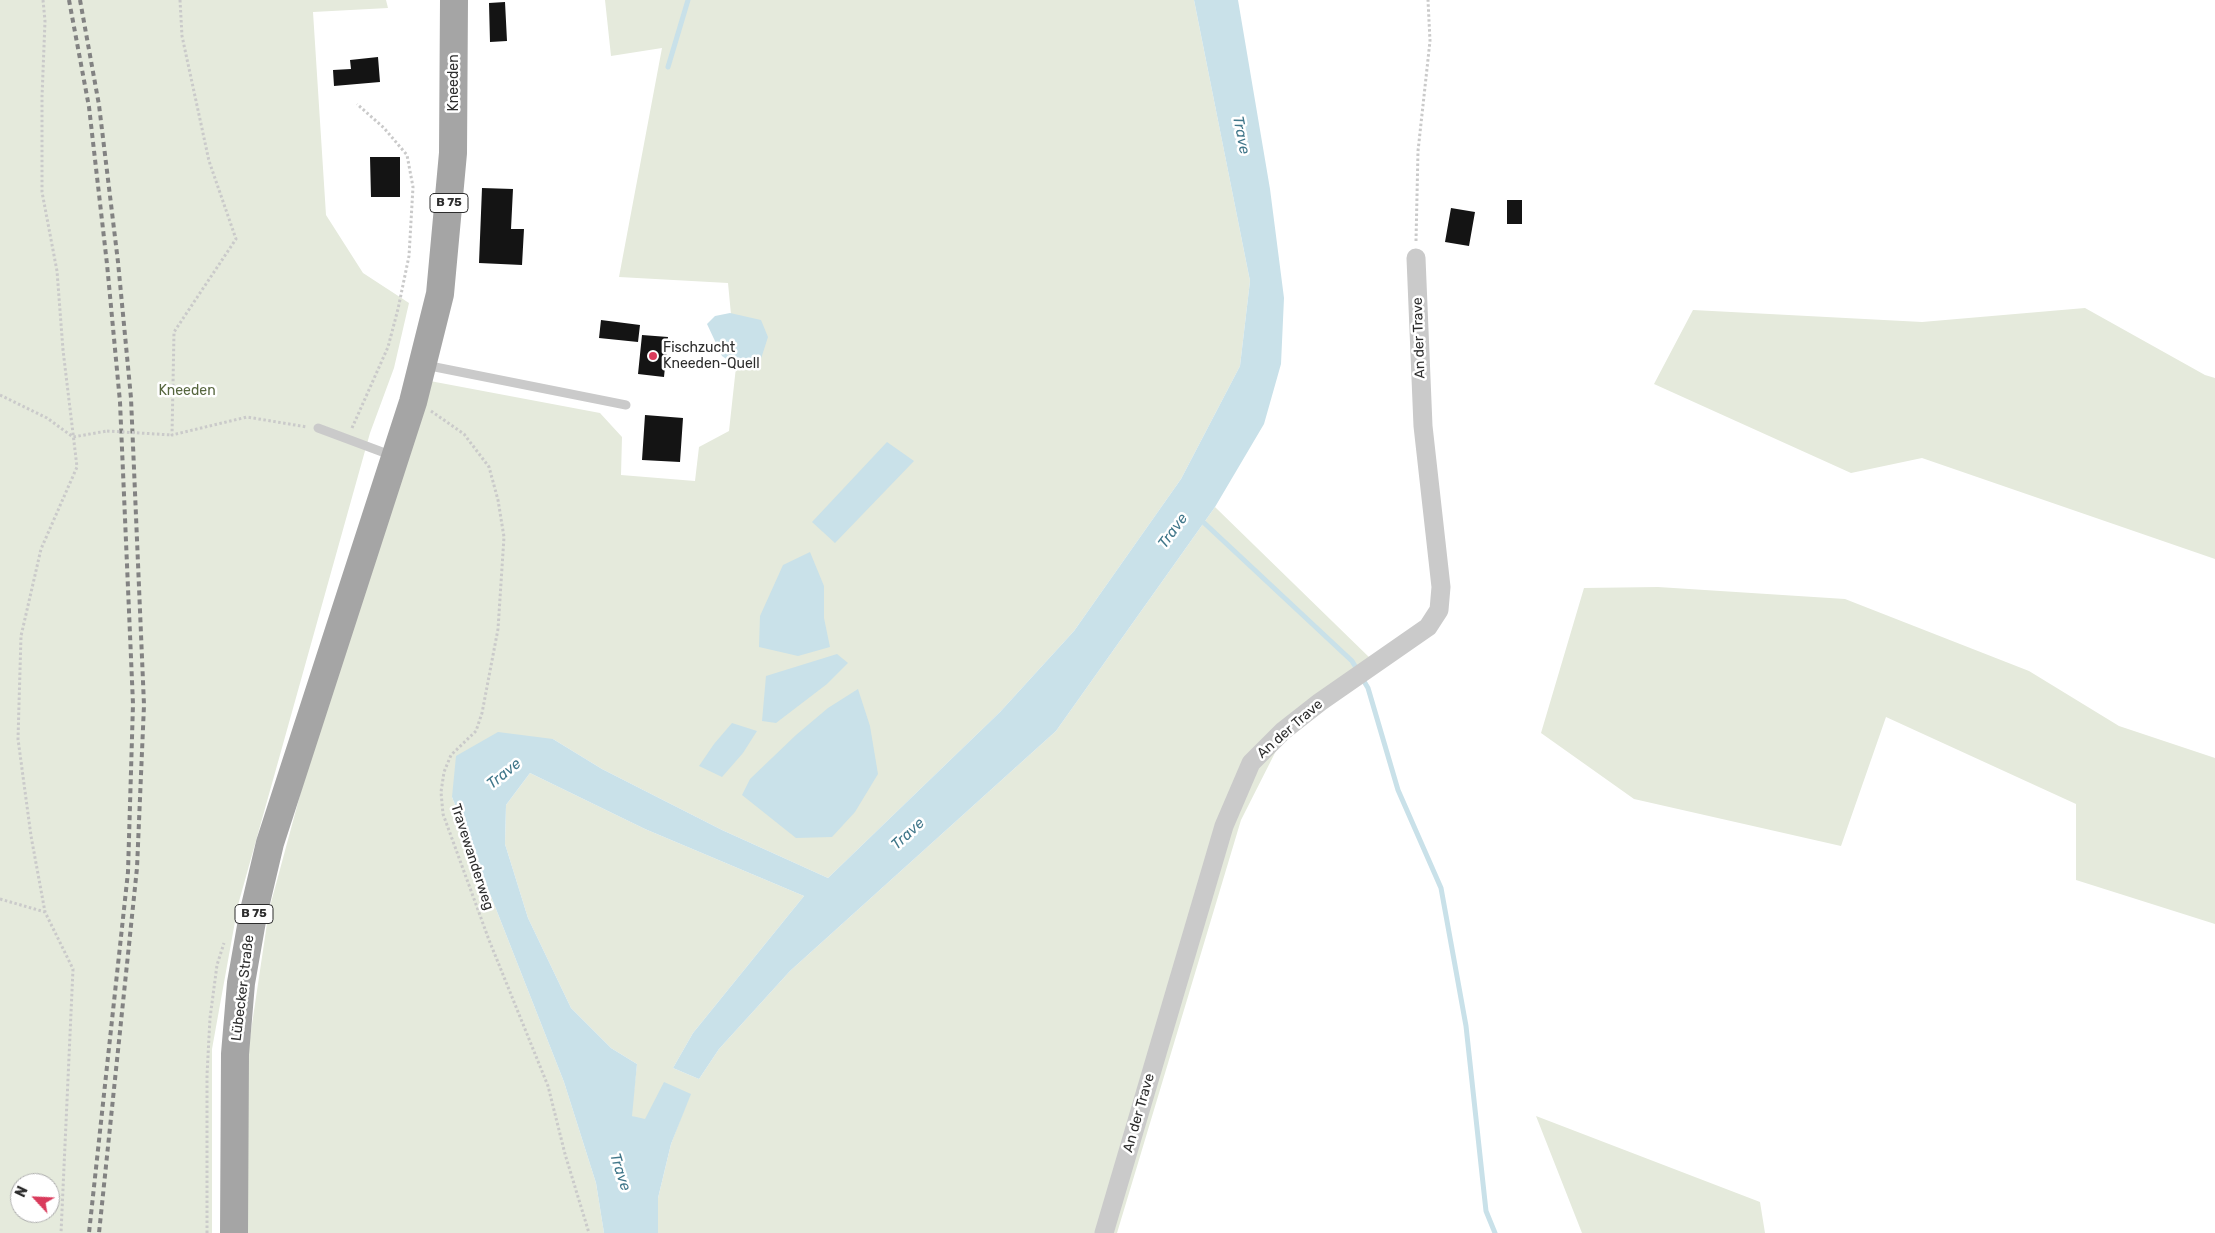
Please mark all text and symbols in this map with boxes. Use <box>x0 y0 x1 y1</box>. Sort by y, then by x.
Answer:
street label: Kneeden <box>446 54 462 112</box>
water label: Trave <box>1228 114 1254 156</box>
road number: B 75 <box>430 194 468 212</box>
street label: An der Trave <box>1409 297 1429 379</box>
place label: Fischzucht Kneeden-Quell <box>663 340 760 372</box>
marker: Fischzucht Kneeden-Quell <box>647 350 659 362</box>
park label: Kneeden <box>158 383 216 399</box>
water label: Trave <box>1154 510 1192 552</box>
street label: An der Trave <box>1254 696 1326 762</box>
water label: Trave <box>483 755 525 793</box>
street label: Travewanderweg <box>447 802 497 912</box>
water label: Trave <box>888 814 928 854</box>
road number: B 75 <box>235 904 273 924</box>
street label: Lübecker Straße <box>228 934 258 1042</box>
street label: An der Trave <box>1120 1072 1158 1154</box>
water label: Trave <box>605 1151 635 1193</box>
north arrow <box>10 1173 60 1223</box>
text: N <box>12 1184 32 1200</box>

